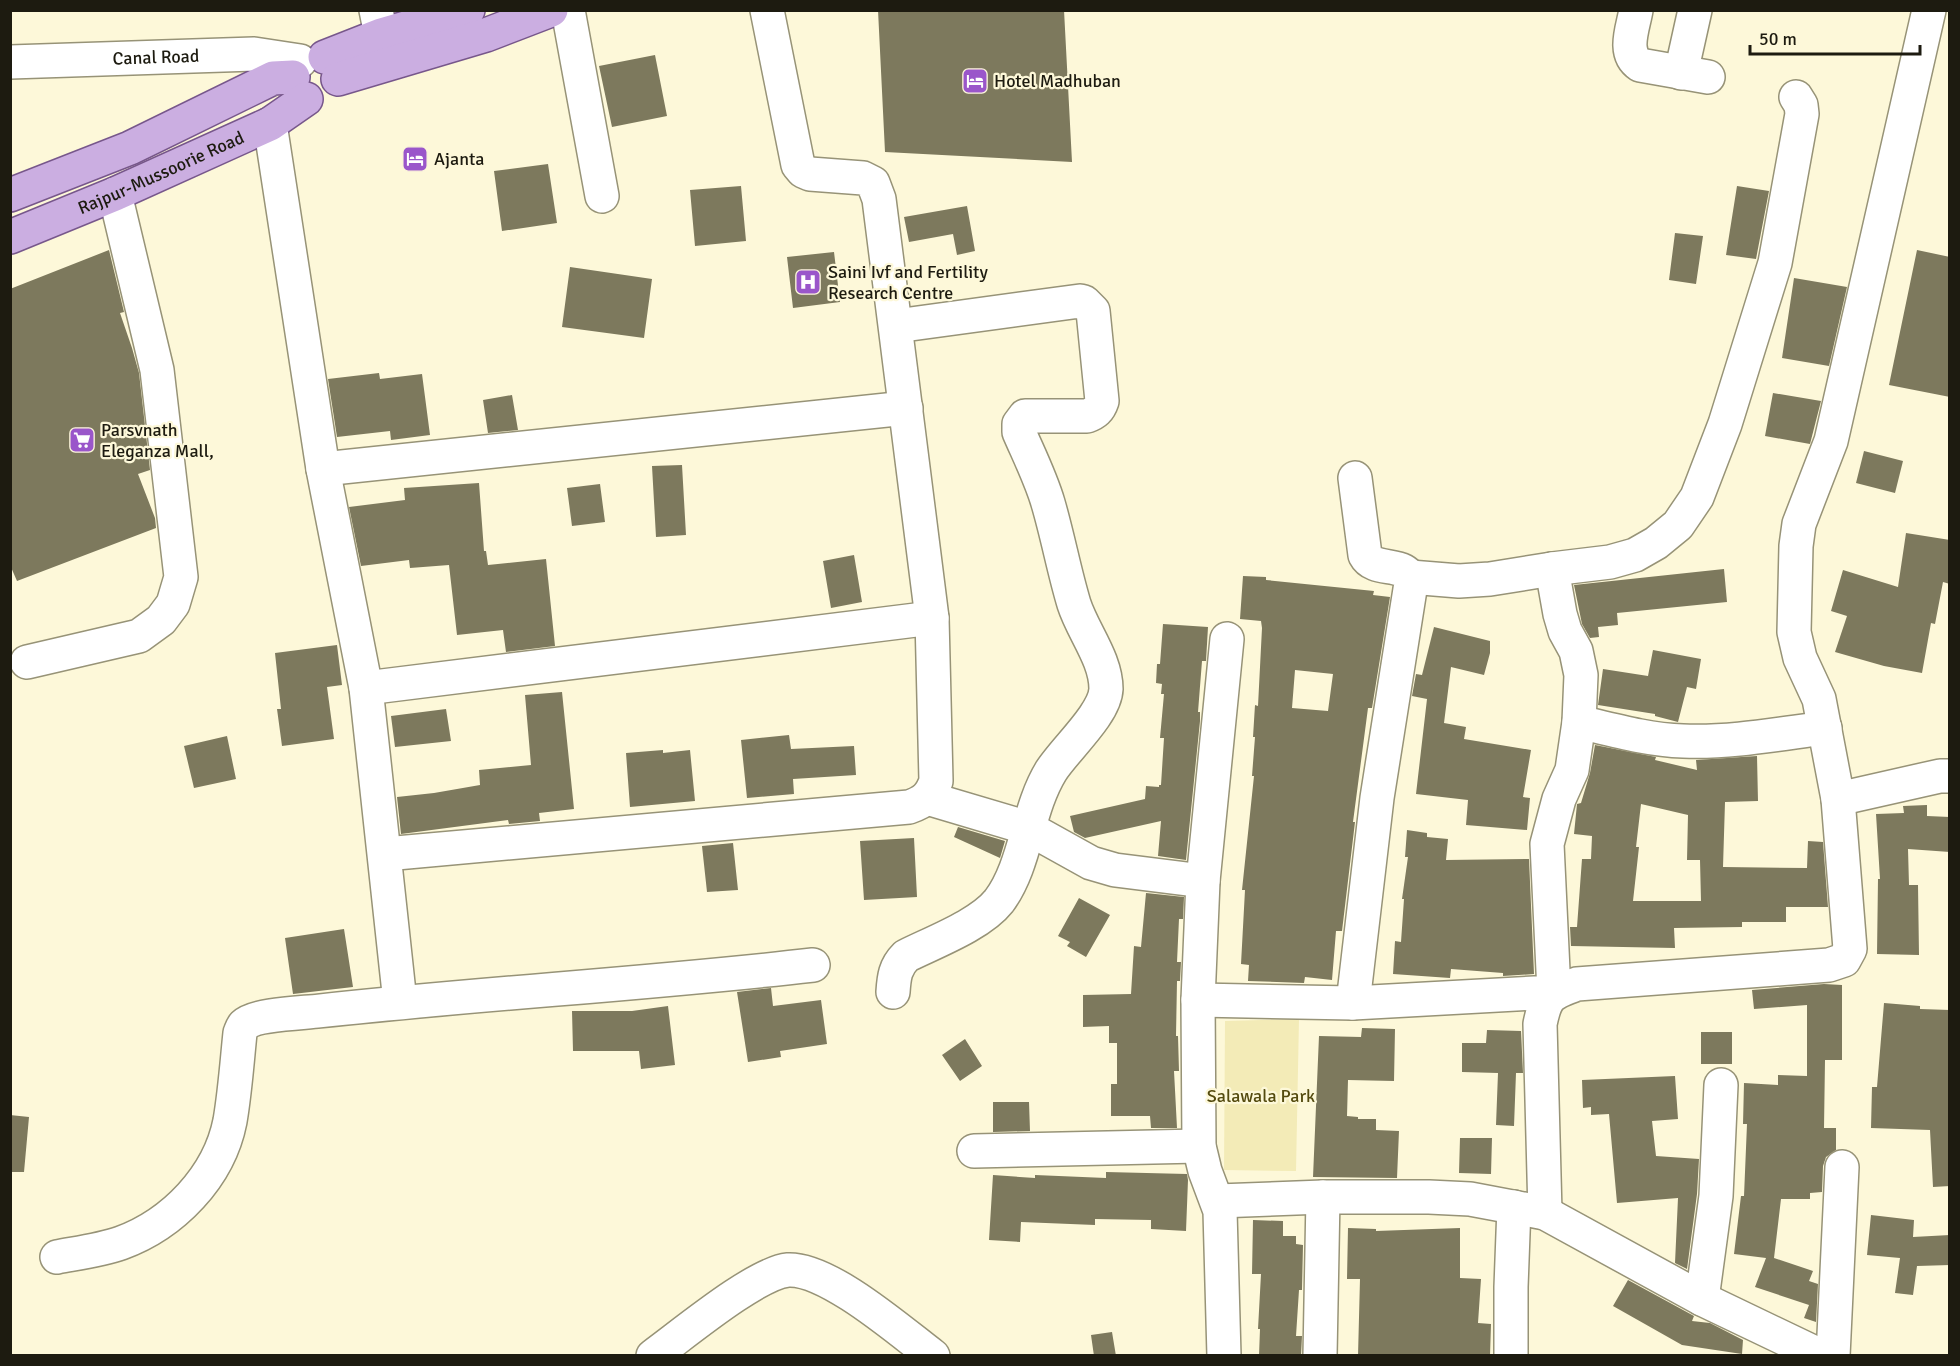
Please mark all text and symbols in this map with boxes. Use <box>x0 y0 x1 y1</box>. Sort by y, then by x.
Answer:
scale bar <box>1750 18 1920 56</box>
text: 50 m <box>1759 28 1797 50</box>
street label: Canal Road <box>112 45 200 70</box>
hotel icon: Hotel Madhuban <box>960 66 990 96</box>
place label: Hotel Madhuban <box>994 70 1121 92</box>
street label: Rajpur-Mussoorie Road <box>75 126 247 219</box>
hotel icon: Ajanta <box>400 144 430 174</box>
place label: Ajanta <box>434 148 484 170</box>
place label: Saini Ivf and Fertility Research Centre <box>828 261 988 304</box>
hospital icon: Saini Ivf and Fertility Research Centre <box>793 267 823 297</box>
place label: Parsvnath Eleganza Mall, <box>101 419 214 462</box>
supermarket icon: Parsvnath Eleganza Mall, <box>67 425 97 455</box>
park label: Salawala Park <box>1207 1085 1315 1107</box>

